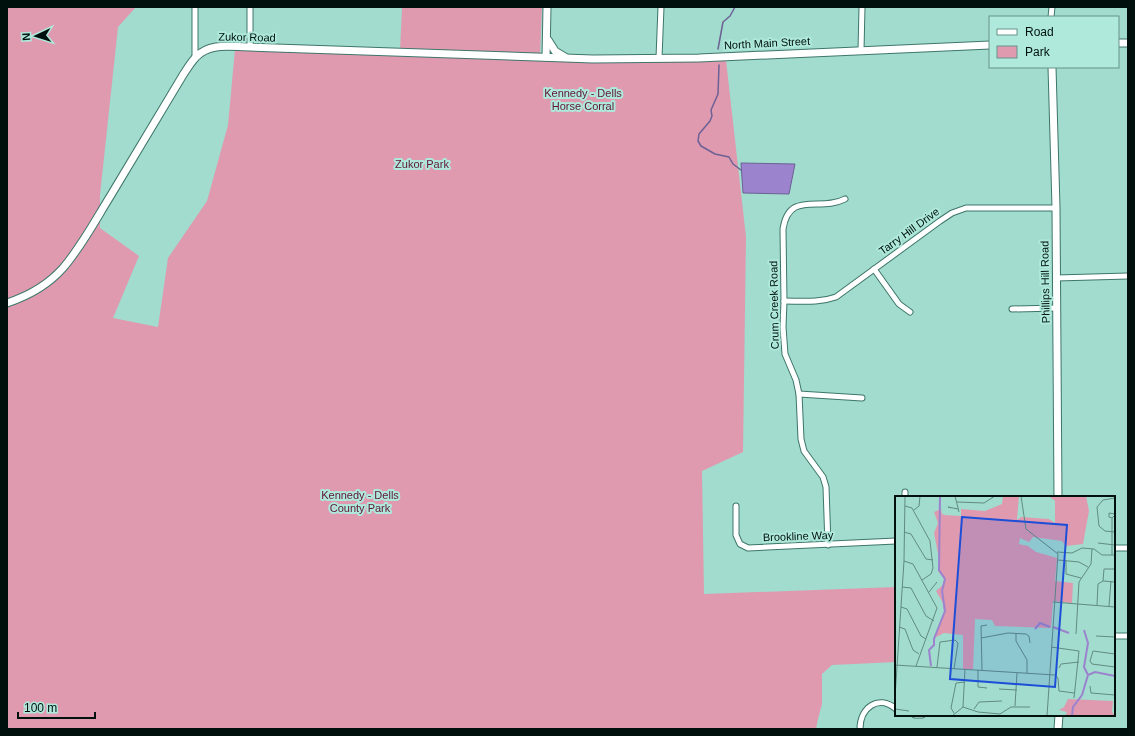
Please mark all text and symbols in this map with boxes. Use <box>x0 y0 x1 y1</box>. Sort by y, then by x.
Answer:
north arrow <box>16 16 56 56</box>
legend <box>989 16 1119 68</box>
text: Road <box>1025 25 1054 39</box>
street label: Zukor Road <box>218 30 276 44</box>
text: N <box>20 32 32 41</box>
street label: North Main Street <box>724 35 810 51</box>
text: Park <box>1025 45 1051 59</box>
park label: Kennedy - Dells Horse Corral <box>544 87 622 112</box>
park label: Zukor Park <box>395 158 449 170</box>
street label: Tarry Hill Drive <box>877 205 941 257</box>
street label: Phillips Hill Road <box>1038 241 1052 323</box>
street label: Crum Creek Road <box>767 261 781 349</box>
park label: Kennedy - Dells County Park <box>321 489 399 514</box>
inset map <box>895 496 1115 716</box>
street label: Brookline Way <box>763 529 834 543</box>
scale bar <box>18 694 95 720</box>
text: 100 m <box>24 701 57 715</box>

